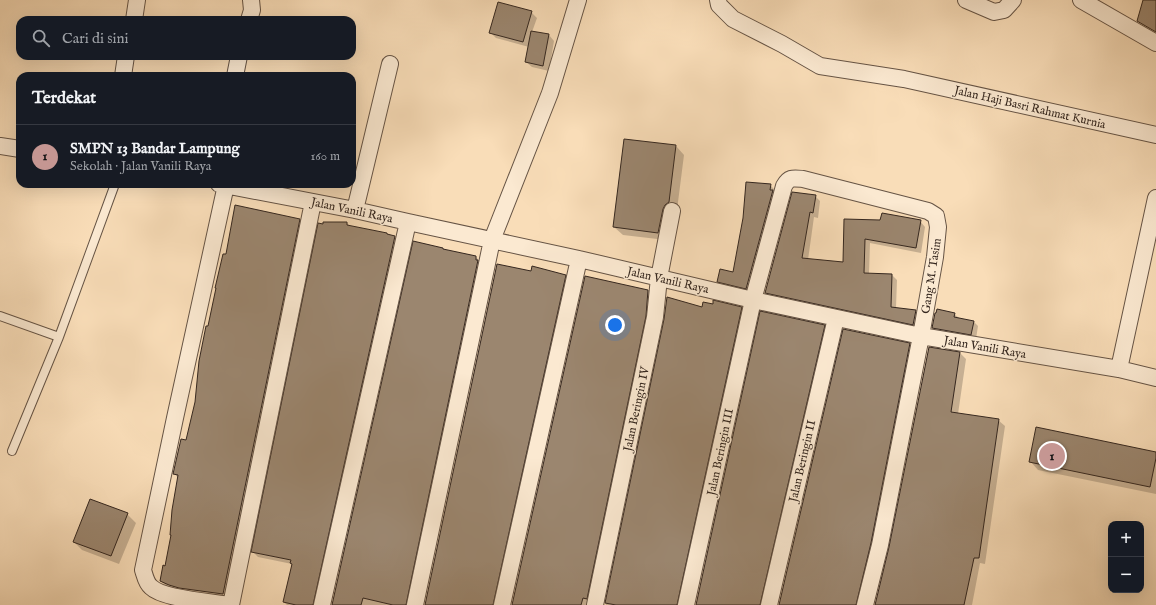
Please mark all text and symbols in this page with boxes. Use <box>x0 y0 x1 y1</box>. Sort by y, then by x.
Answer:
search box <box>16 16 356 60</box>
icon: search <box>30 27 52 49</box>
text: Cari di sini <box>62 29 129 48</box>
street label: Jalan Haji Basri Rahmat Kurnia <box>951 82 1108 133</box>
text: Terdekat <box>32 88 96 109</box>
text: SMPN 13 Bandar Lampung <box>70 139 240 158</box>
text: 1 <box>43 148 47 165</box>
text: 160 m <box>310 148 340 165</box>
text: Sekolah · Jalan Vanili Raya <box>70 158 211 175</box>
street label: Jalan Vanili Raya <box>307 194 395 228</box>
street label: Gang M. Tasim <box>918 237 945 315</box>
street label: Jalan Vanili Raya <box>623 263 711 298</box>
your location <box>605 315 625 335</box>
street label: Jalan Vanili Raya <box>940 333 1028 363</box>
street label: Jalan Beringin IV <box>620 364 654 455</box>
street label: Jalan Beringin III <box>703 407 738 499</box>
street label: Jalan Beringin II <box>785 419 820 506</box>
pin: 1 <box>1039 441 1065 471</box>
map controls <box>1108 521 1144 593</box>
button: + <box>1108 521 1144 557</box>
button: − <box>1108 557 1144 593</box>

